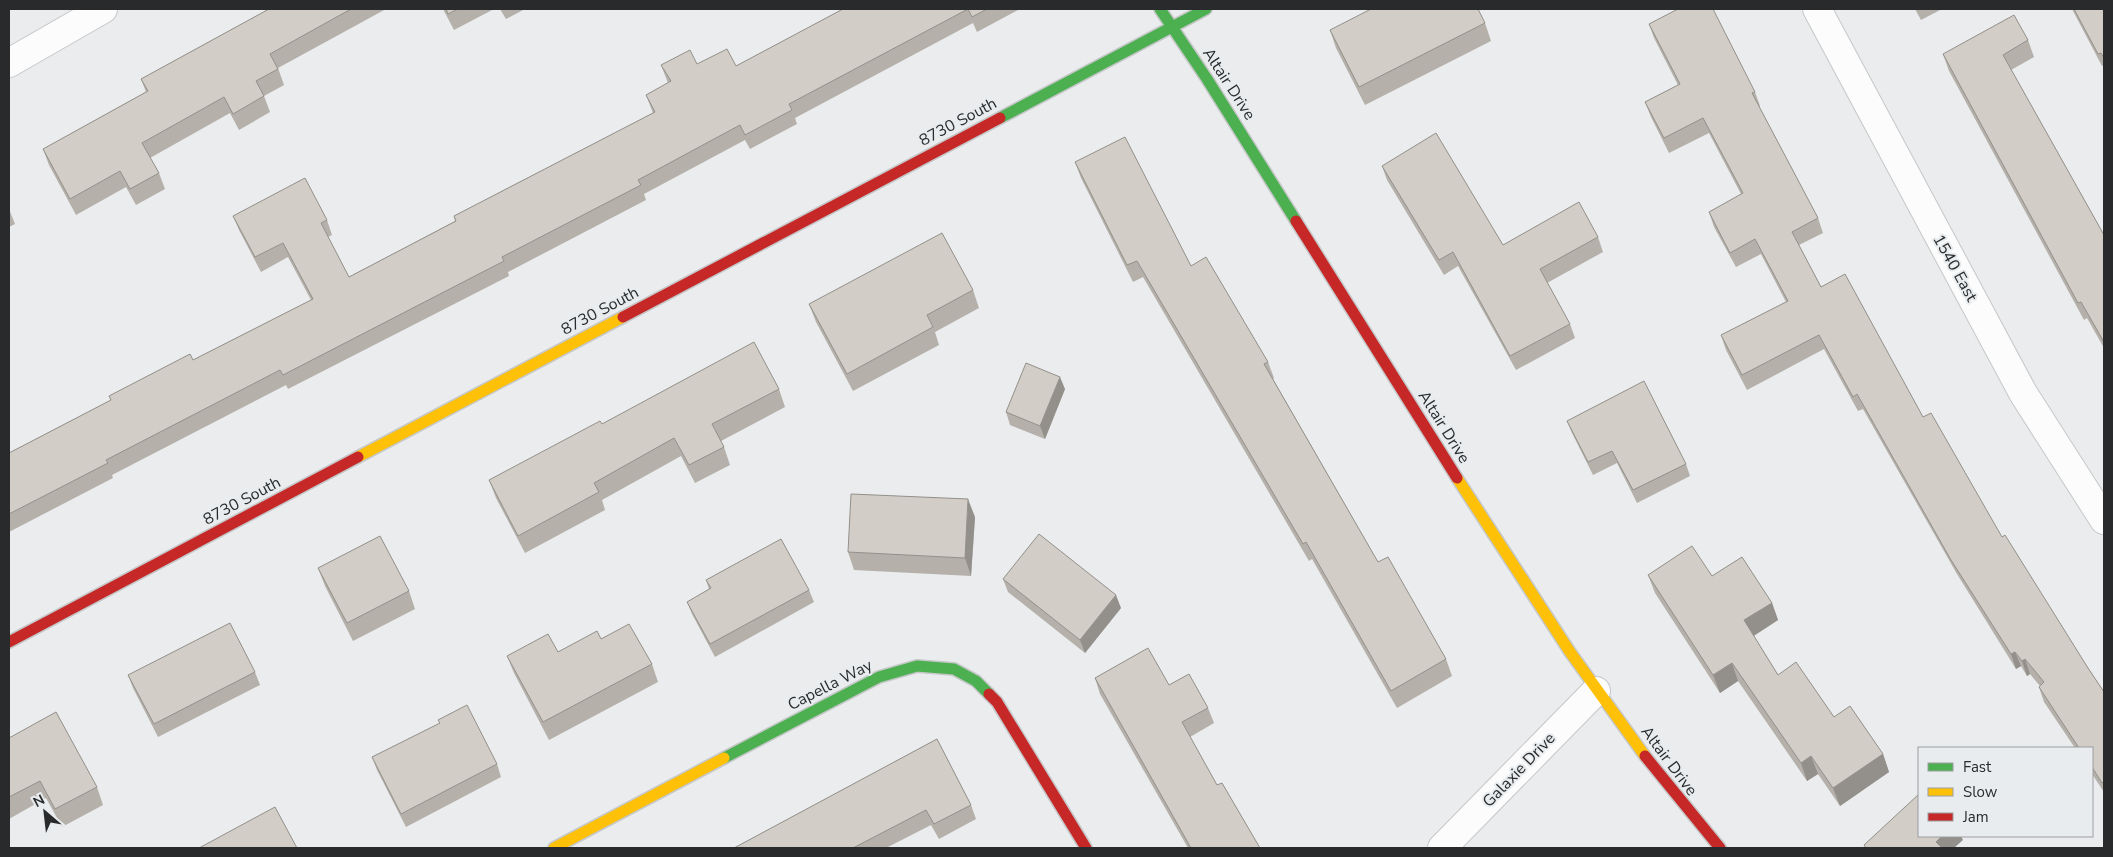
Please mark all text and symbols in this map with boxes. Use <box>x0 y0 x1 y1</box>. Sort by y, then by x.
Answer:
street label: Altair Drive <box>1197 44 1261 124</box>
street label: 8730 South <box>915 92 1001 152</box>
street label: 1540 East <box>1928 231 1983 306</box>
street label: 8730 South <box>557 281 643 341</box>
street label: Altair Drive <box>1413 386 1475 468</box>
street label: 8730 South <box>199 471 285 531</box>
street label: Capella Way <box>784 654 877 716</box>
street label: Altair Drive <box>1636 722 1702 800</box>
street label: Galaxie Drive <box>1478 728 1560 812</box>
legend <box>1918 747 2093 837</box>
text: Fast <box>1963 757 1992 777</box>
text: Slow <box>1963 782 1998 802</box>
north arrow <box>20 787 70 837</box>
text: N <box>30 790 48 812</box>
text: Jam <box>1962 807 1989 827</box>

